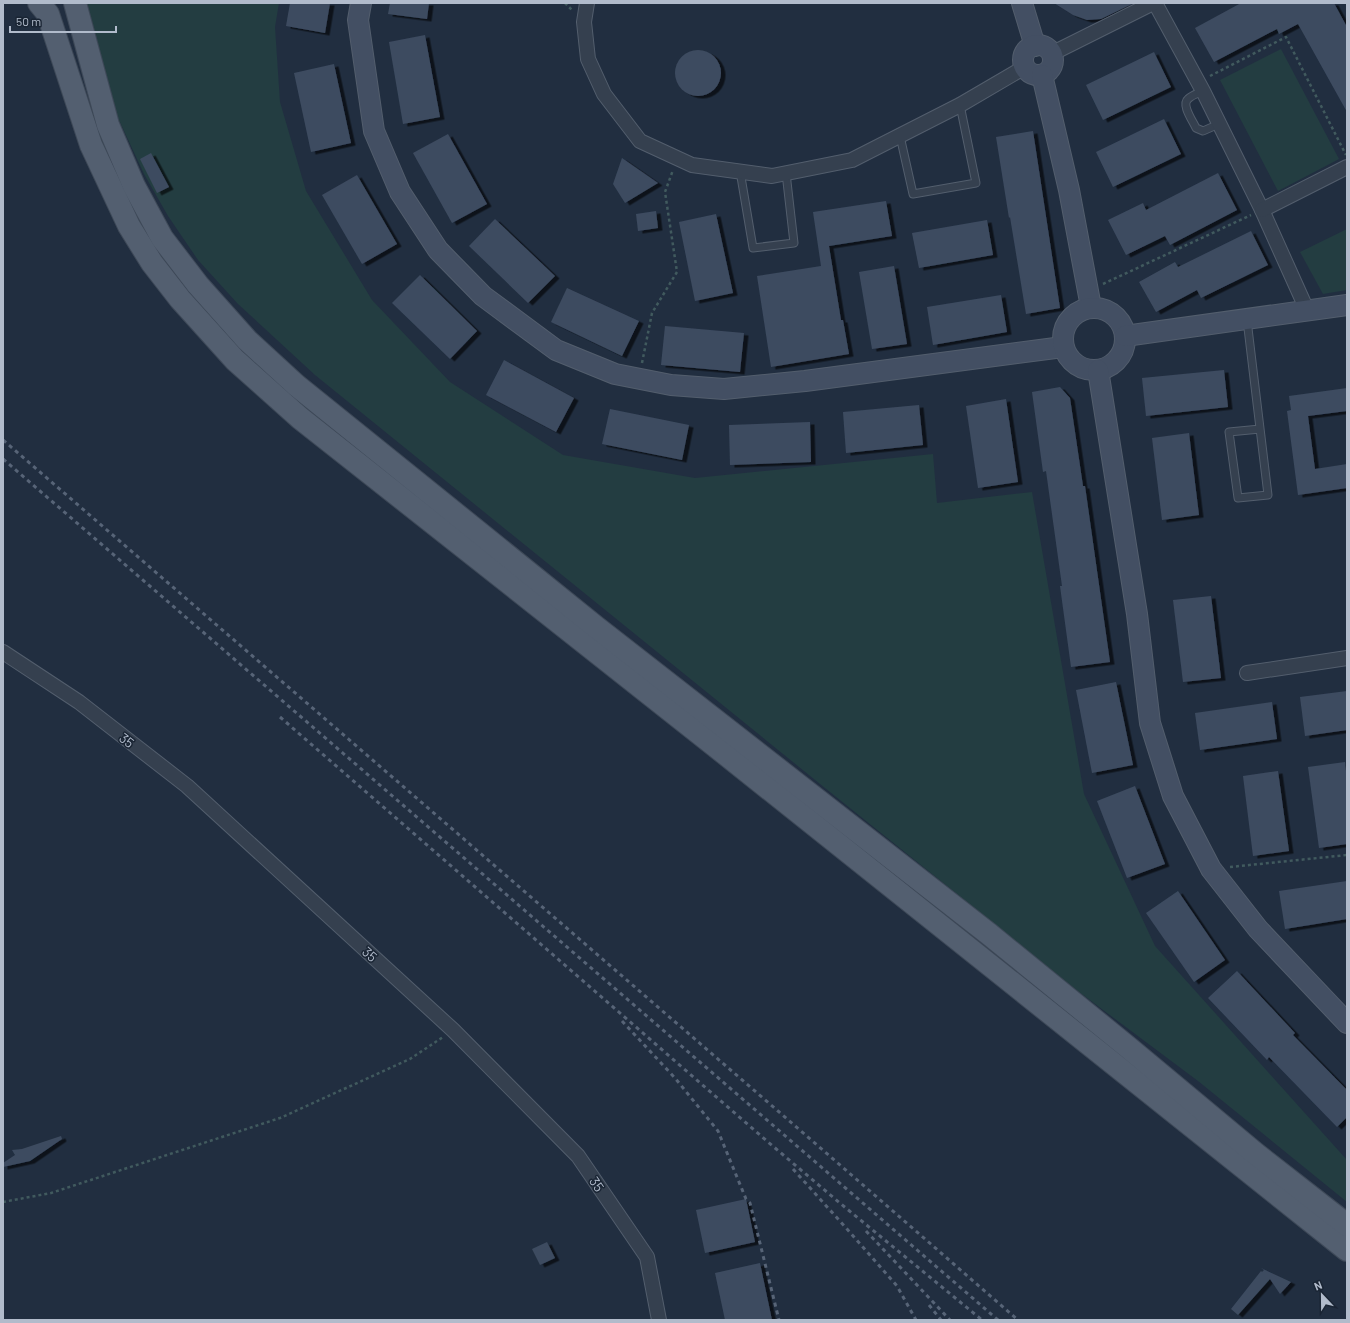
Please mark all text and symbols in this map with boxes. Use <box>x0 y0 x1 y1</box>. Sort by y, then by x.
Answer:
scale bar <box>10 8 116 34</box>
text: 50 m <box>16 14 41 28</box>
street label: 35 <box>116 729 138 751</box>
street label: 35 <box>359 943 381 965</box>
street label: 35 <box>586 1173 608 1195</box>
north arrow <box>1302 1275 1342 1315</box>
text: N <box>1312 1278 1324 1293</box>

